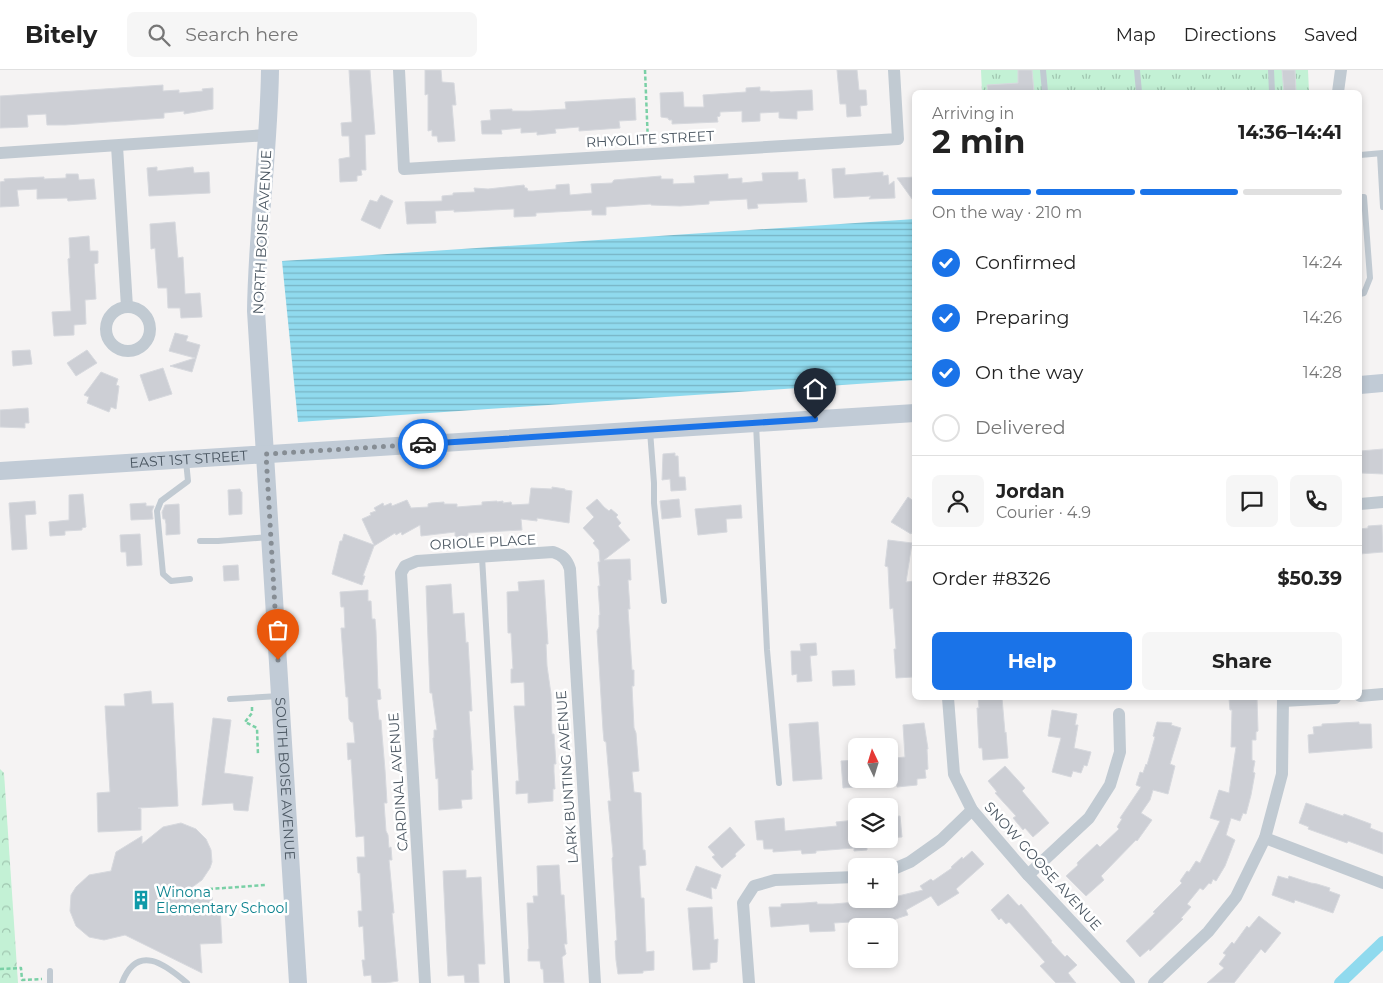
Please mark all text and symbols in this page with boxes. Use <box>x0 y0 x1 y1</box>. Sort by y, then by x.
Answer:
search box <box>127 12 477 57</box>
text: Bitely <box>25 20 97 49</box>
icon: search <box>145 21 173 49</box>
text: Search here <box>185 23 298 46</box>
text: Map <box>1116 24 1156 46</box>
text: Directions <box>1184 24 1276 46</box>
text: Saved <box>1304 24 1358 46</box>
text: Arriving in <box>932 104 1014 123</box>
text: 14:36–14:41 <box>1238 121 1342 144</box>
text: 2 min <box>932 122 1025 161</box>
street label: RHYOLITE STREET <box>585 127 715 151</box>
street label: NORTH BOISE AVENUE <box>249 149 275 315</box>
text: On the way · 210 m <box>932 203 1082 222</box>
icon: check <box>932 249 960 277</box>
text: Confirmed <box>975 251 1076 274</box>
text: 14:24 <box>1303 253 1342 272</box>
icon: check <box>932 304 960 332</box>
text: Preparing <box>975 306 1070 329</box>
text: 14:26 <box>1303 308 1342 327</box>
icon: check <box>932 359 960 387</box>
text: On the way <box>975 361 1083 384</box>
text: 14:28 <box>1303 363 1342 382</box>
pin <box>794 368 836 419</box>
icon: home <box>801 375 829 403</box>
text: Delivered <box>975 416 1066 439</box>
courier <box>398 419 448 469</box>
icon: car <box>409 430 437 458</box>
street label: EAST 1ST STREET <box>129 446 248 472</box>
button: person <box>932 475 984 527</box>
button: chat <box>1226 475 1278 527</box>
button: phone <box>1290 475 1342 527</box>
text: Jordan <box>996 480 1065 503</box>
text: Courier · 4.9 <box>996 503 1091 522</box>
street label: ORIOLE PLACE <box>429 530 537 554</box>
text: Order #8326 <box>932 567 1051 590</box>
text: $50.39 <box>1277 567 1342 590</box>
pin <box>257 609 299 660</box>
icon: bag <box>264 616 292 644</box>
button: Help <box>932 632 1132 690</box>
button: Share <box>1142 632 1342 690</box>
street label: LARK BUNTING AVENUE <box>552 690 582 864</box>
street label: SOUTH BOISE AVENUE <box>271 697 299 861</box>
street label: CARDINAL AVENUE <box>384 712 412 852</box>
north arrow <box>848 738 898 788</box>
map controls <box>848 738 898 968</box>
button: layers <box>848 798 898 848</box>
street label: SNOW GOOSE AVENUE <box>980 798 1106 934</box>
button: + <box>848 858 898 908</box>
place label: Winona Elementary School <box>156 883 288 917</box>
building icon: Winona Elementary School <box>130 889 152 911</box>
button: − <box>848 918 898 968</box>

